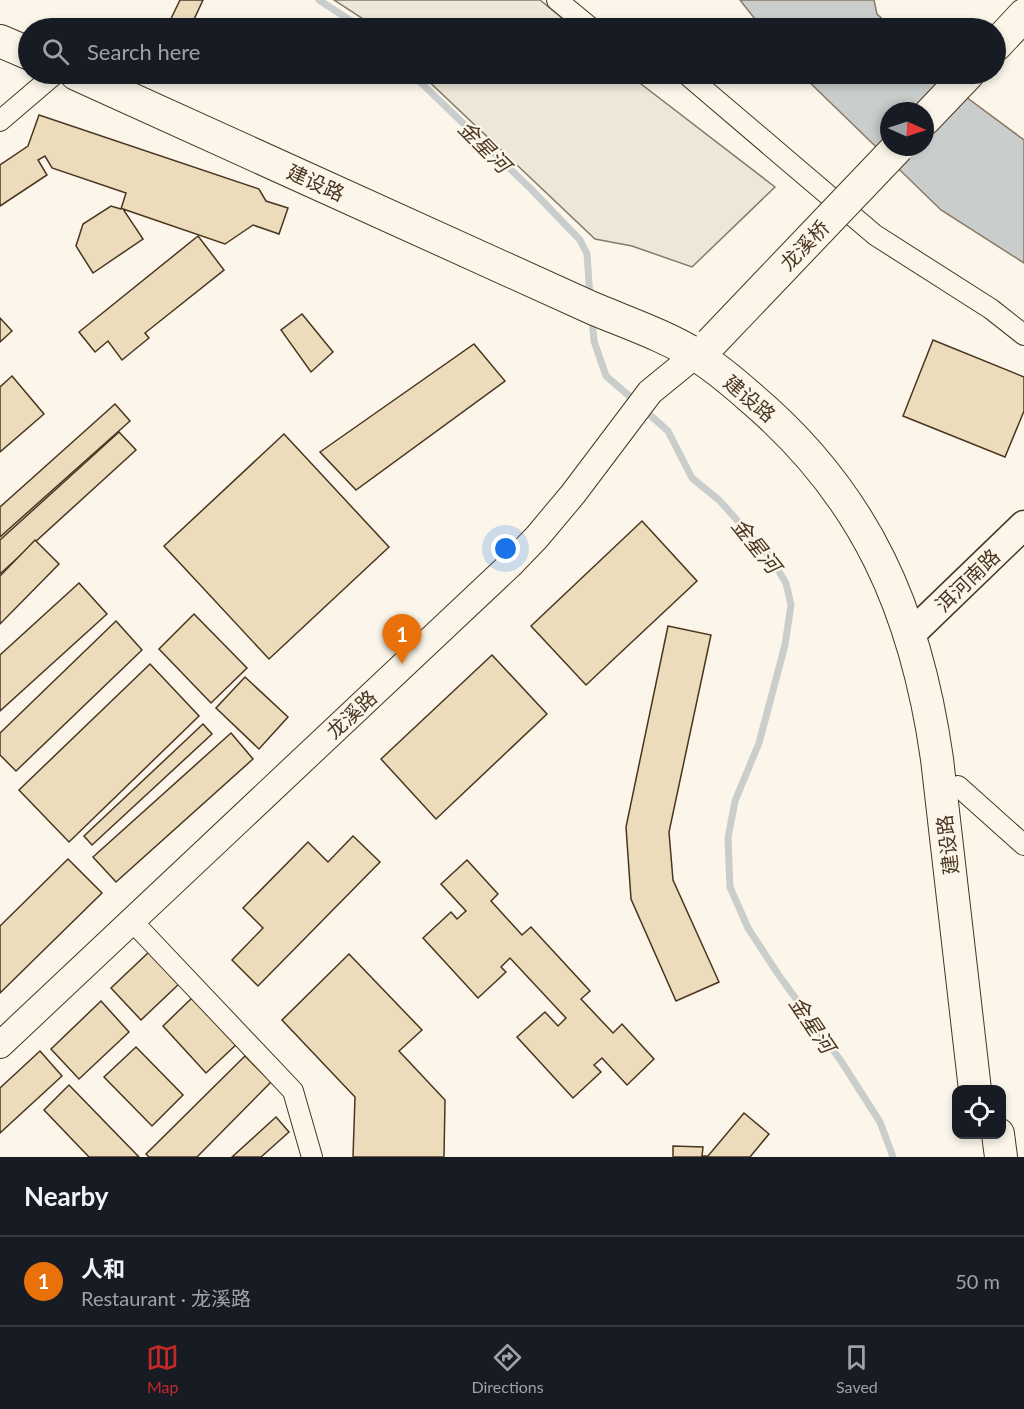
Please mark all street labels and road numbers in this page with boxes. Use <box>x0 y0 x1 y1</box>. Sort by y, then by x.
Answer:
street label: 建设路 <box>284 159 348 205</box>
street label: 龙溪桥 <box>775 215 833 275</box>
street label: 建设路 <box>719 370 781 426</box>
street label: 洱河南路 <box>930 544 1004 616</box>
street label: 龙溪路 <box>321 685 381 743</box>
street label: 建设路 <box>931 814 963 876</box>

